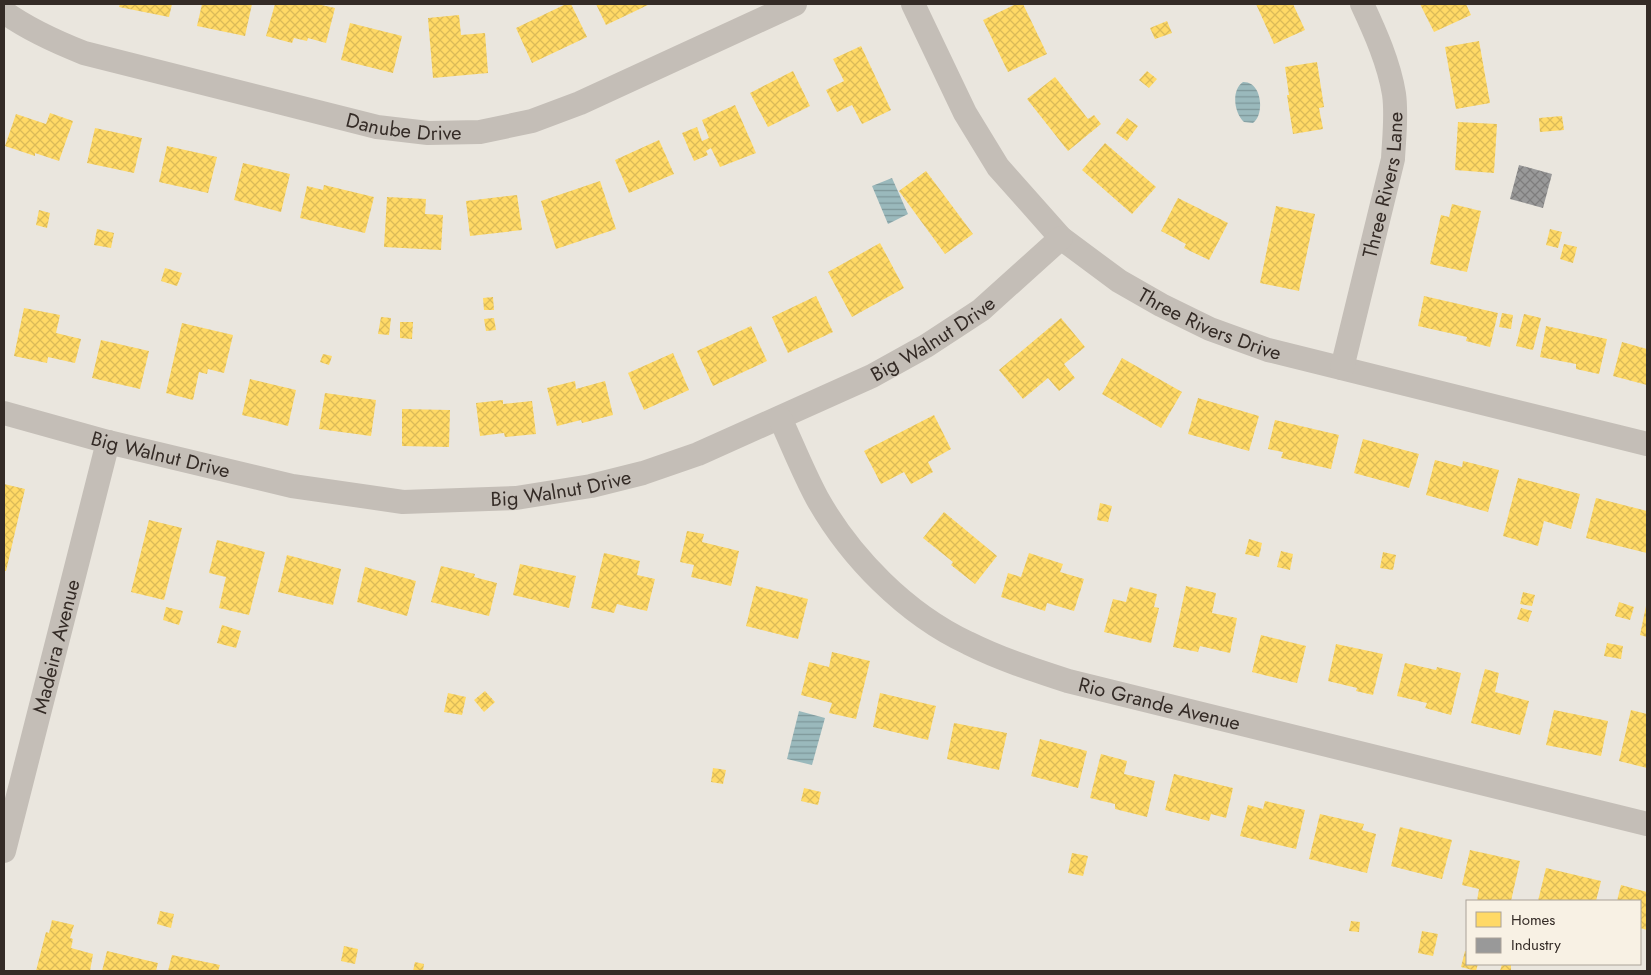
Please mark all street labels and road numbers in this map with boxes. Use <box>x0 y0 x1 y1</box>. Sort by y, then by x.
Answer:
street label: Danube Drive <box>343 105 462 148</box>
street label: Three Rivers Lane <box>1355 112 1410 261</box>
street label: Three Rivers Drive <box>1133 280 1284 367</box>
street label: Big Walnut Drive <box>865 289 1002 389</box>
street label: Big Walnut Drive <box>88 423 233 485</box>
street label: Big Walnut Drive <box>490 462 634 513</box>
street label: Madeira Avenue <box>25 576 87 717</box>
street label: Rio Grande Avenue <box>1076 670 1244 738</box>

